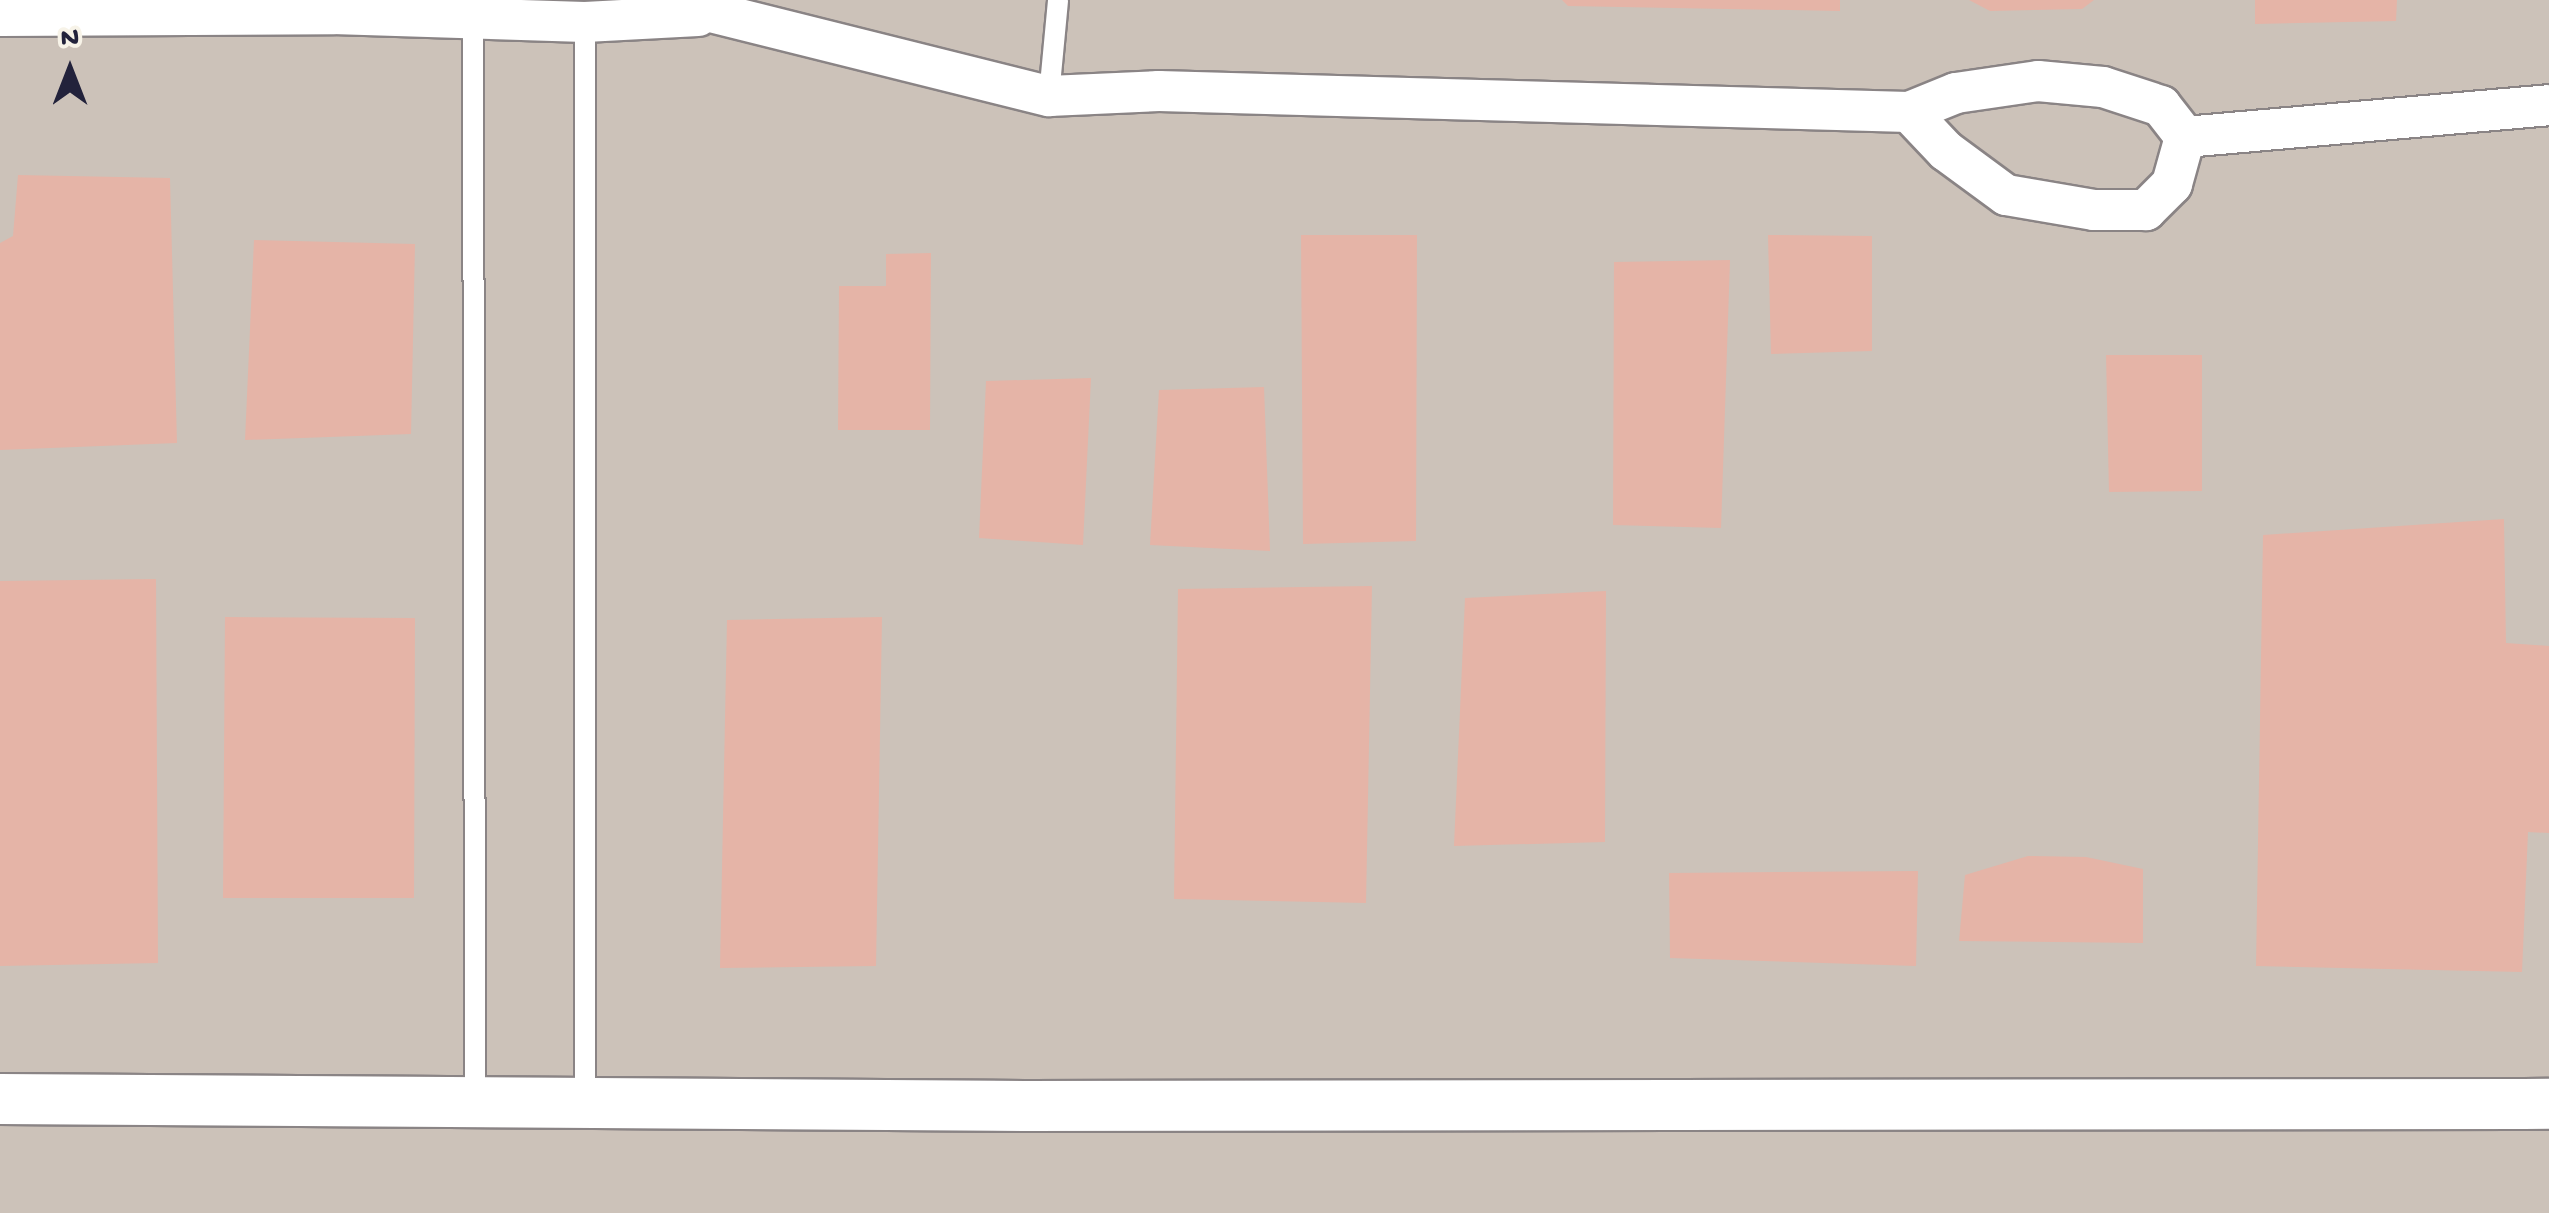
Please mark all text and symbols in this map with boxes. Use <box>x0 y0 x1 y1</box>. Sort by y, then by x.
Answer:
north arrow <box>20 20 120 120</box>
text: N <box>61 23 79 56</box>

